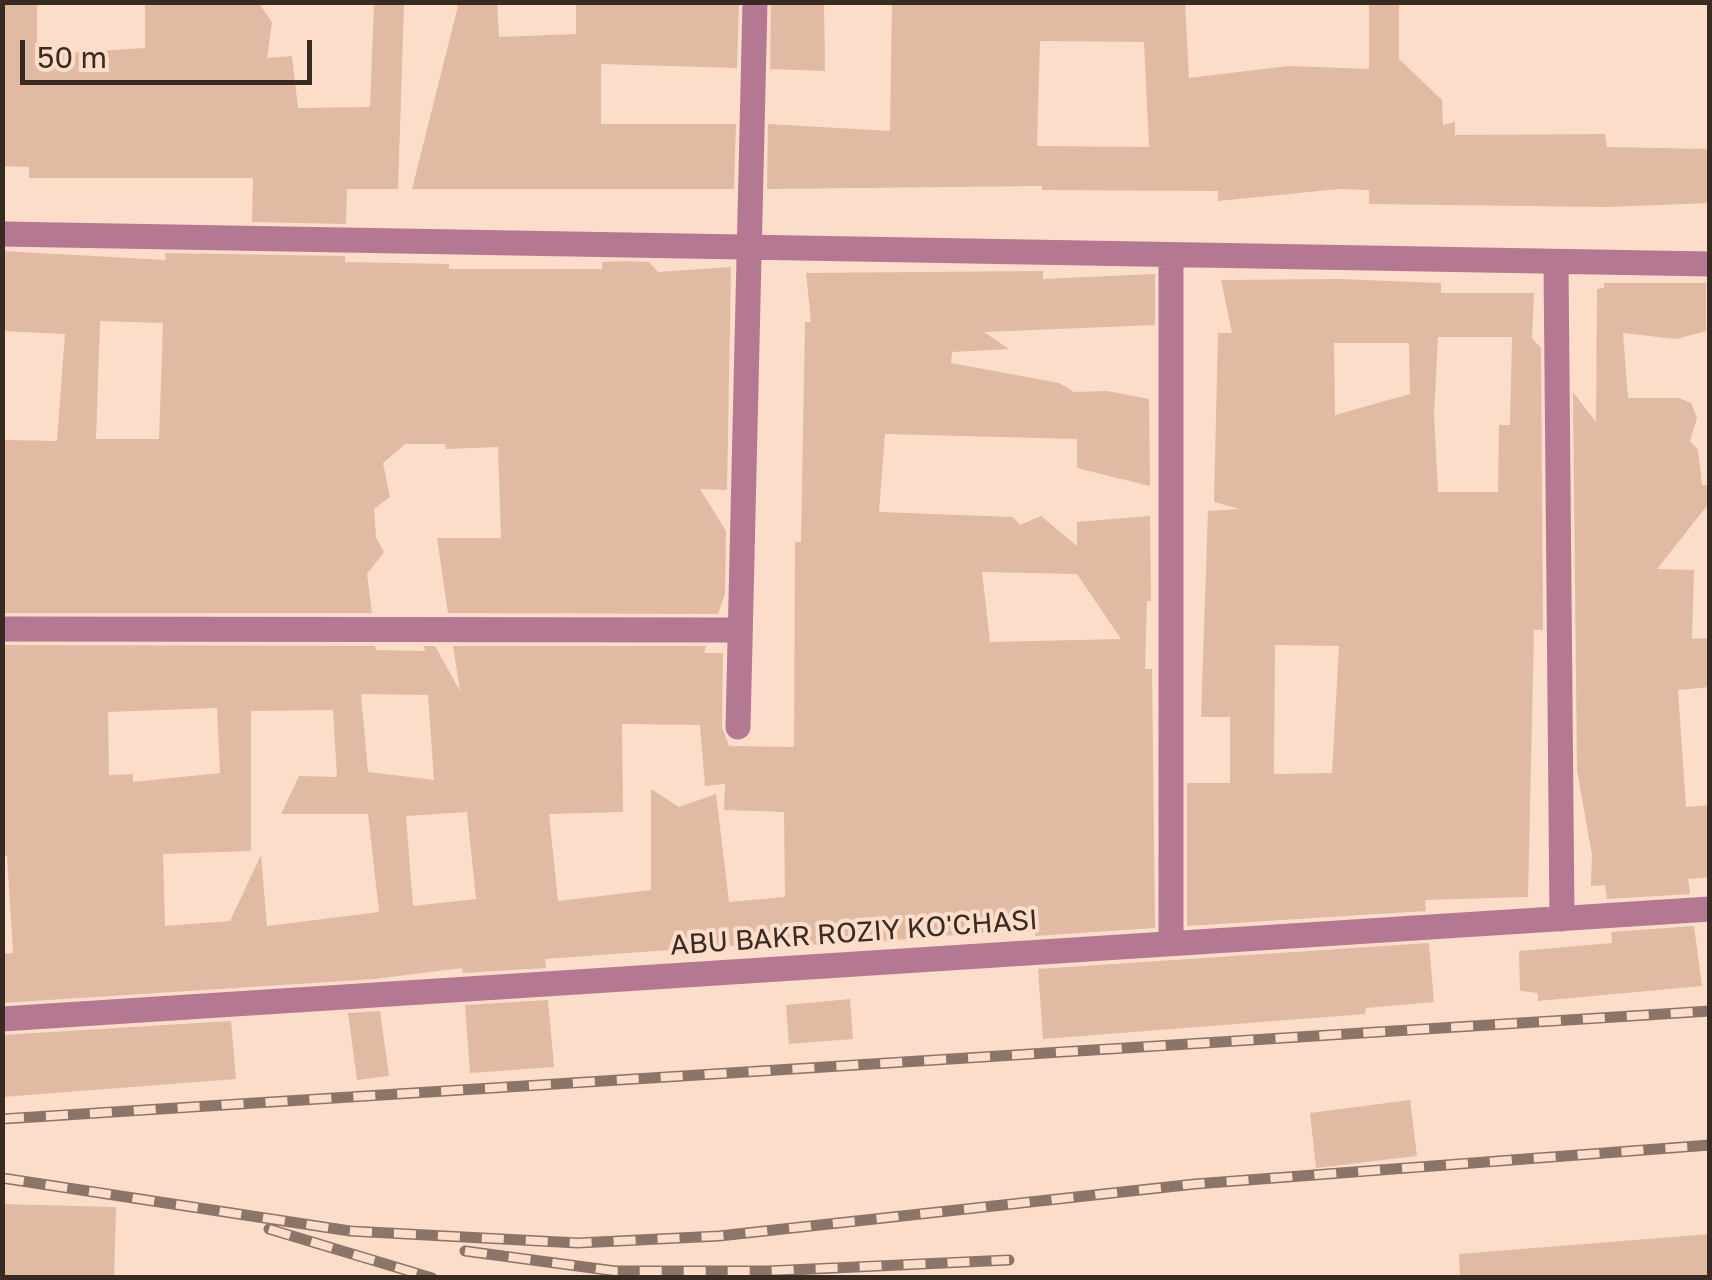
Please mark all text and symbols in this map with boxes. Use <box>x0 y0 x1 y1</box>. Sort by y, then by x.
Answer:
scale bar <box>25 20 318 82</box>
text: 50 m <box>37 39 107 75</box>
street label: ABU BAKR ROZIY KO'CHASI <box>669 903 1039 963</box>

